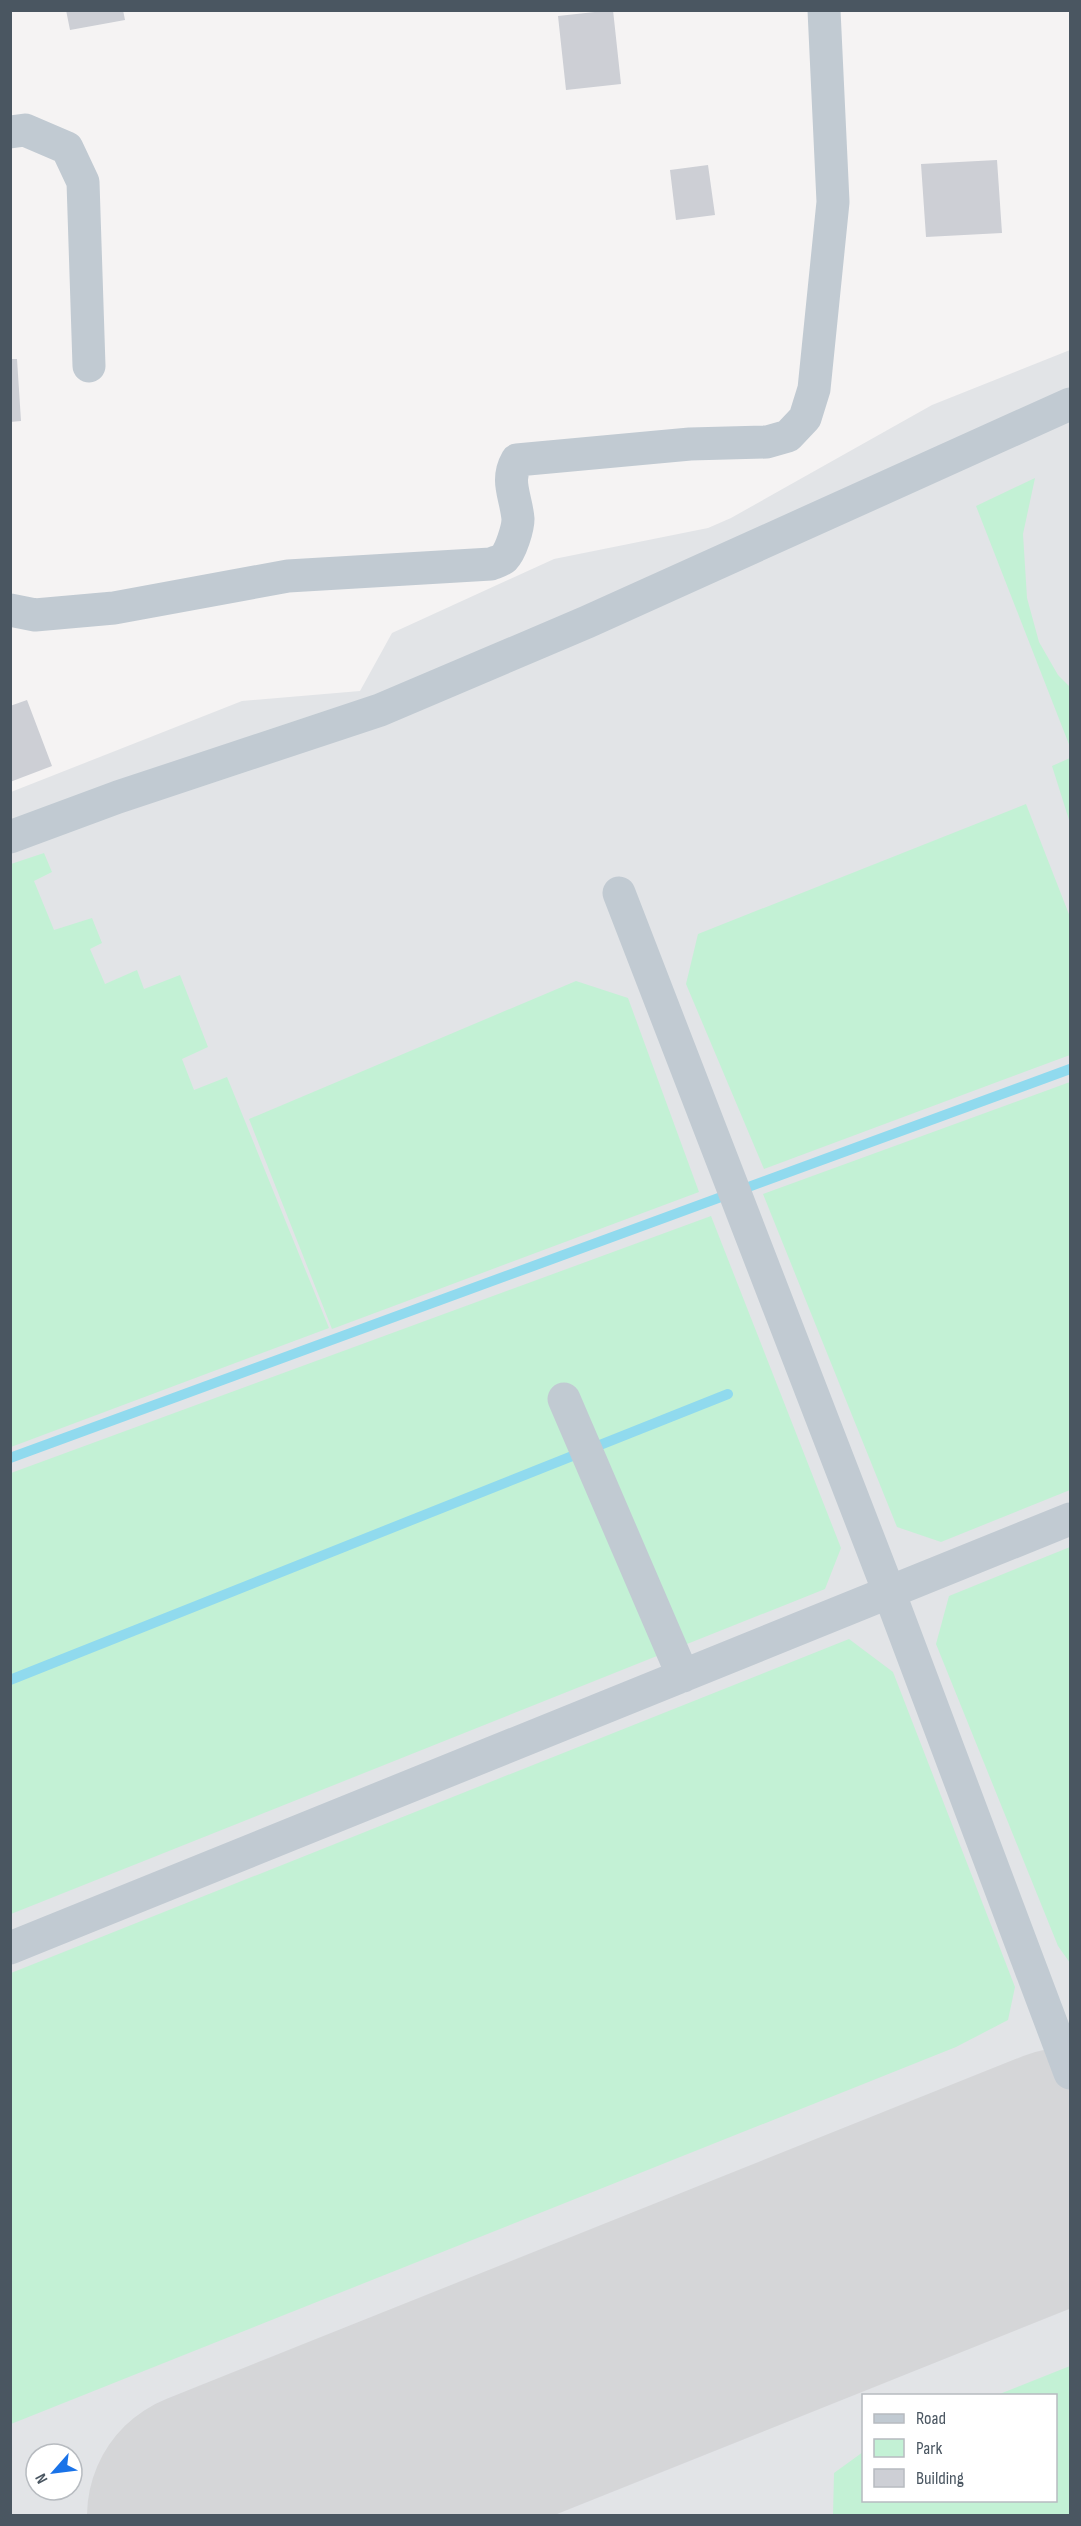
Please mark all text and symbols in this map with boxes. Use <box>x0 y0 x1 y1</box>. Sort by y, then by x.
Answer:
legend <box>862 2394 1057 2502</box>
text: Road <box>916 2408 946 2429</box>
text: Park <box>916 2438 942 2459</box>
north arrow <box>24 2442 84 2502</box>
text: Building <box>916 2468 964 2489</box>
text: N <box>32 2470 52 2487</box>

